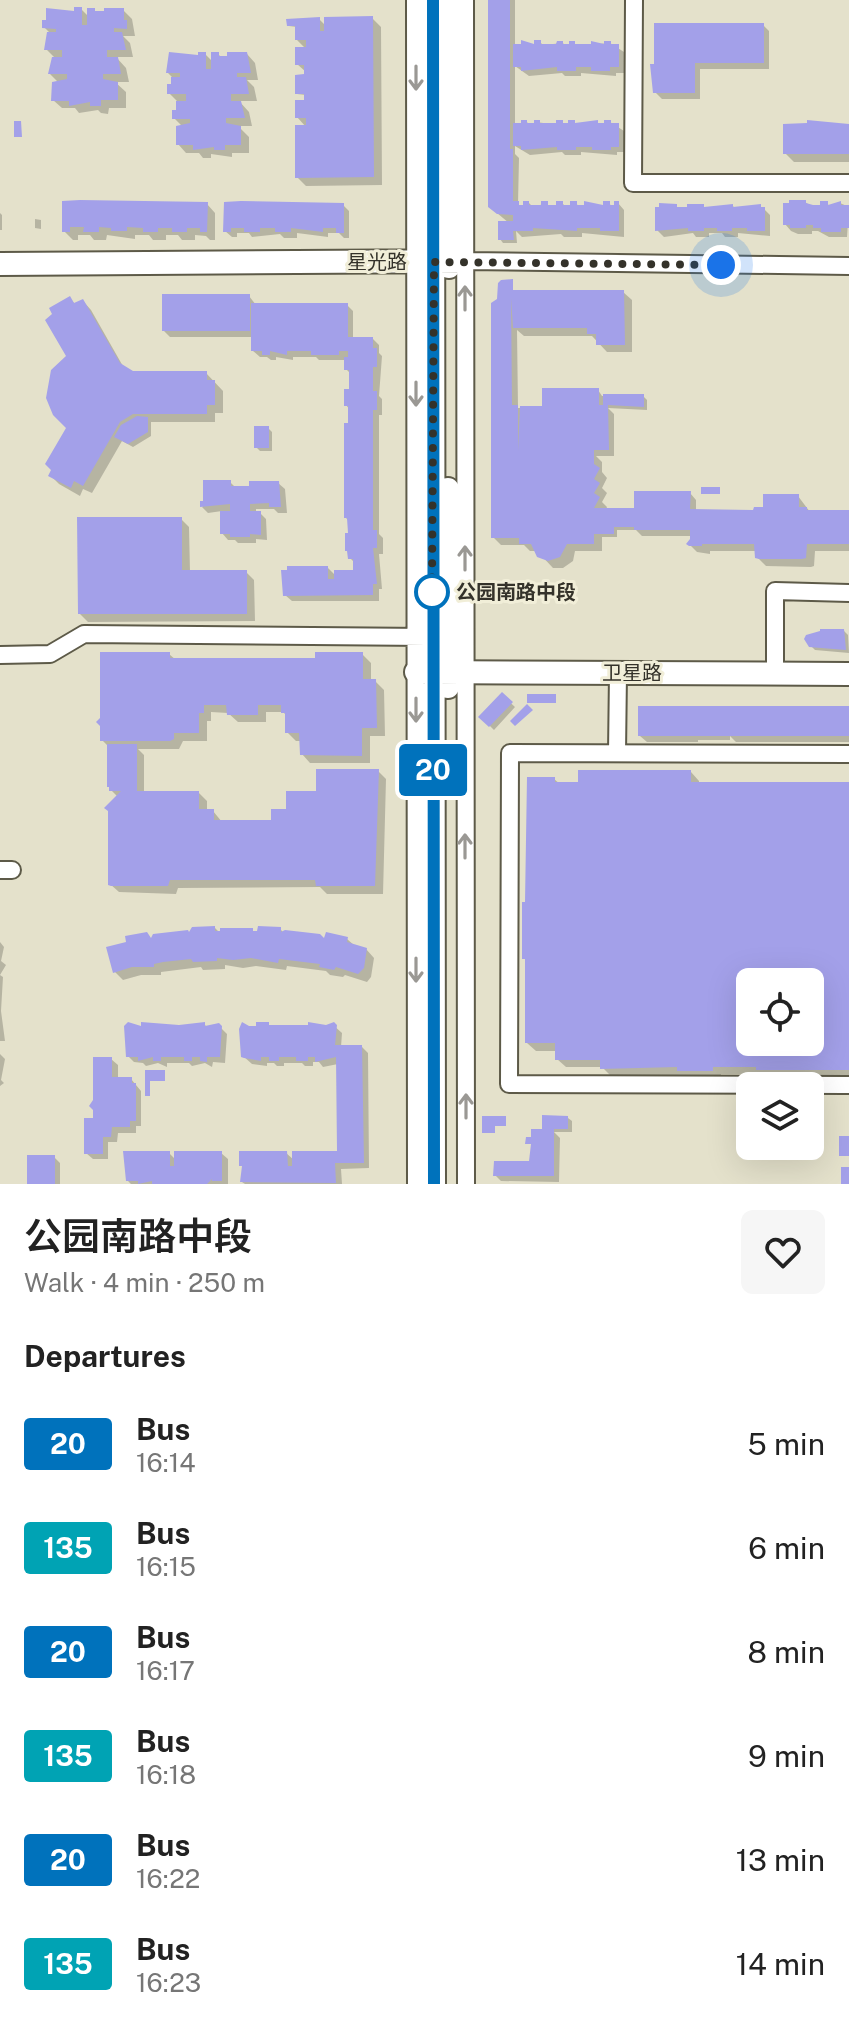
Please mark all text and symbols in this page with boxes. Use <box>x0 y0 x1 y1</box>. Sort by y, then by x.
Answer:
one-way arrow <box>408 64 424 91</box>
your location <box>701 245 741 285</box>
street label: 星光路 <box>347 250 407 274</box>
one-way arrow <box>457 285 473 312</box>
one-way arrow <box>408 380 424 407</box>
one-way arrow <box>457 545 473 572</box>
marker: 公园南路中段 <box>415 575 449 609</box>
place label: 公园南路中段 <box>456 580 576 604</box>
street label: 卫星路 <box>602 661 662 685</box>
one-way arrow <box>408 696 424 723</box>
line badge: 20 <box>397 744 469 796</box>
text: 20 <box>415 753 451 786</box>
one-way arrow <box>457 833 473 860</box>
one-way arrow <box>408 956 424 983</box>
map controls <box>736 968 824 1160</box>
button: locate <box>736 968 824 1056</box>
button: layers <box>736 1072 824 1160</box>
one-way arrow <box>458 1093 474 1120</box>
button: heart <box>741 1210 825 1294</box>
text: 公园南路中段 <box>24 1214 252 1259</box>
text: Walk · 4 min · 250 m <box>24 1267 265 1298</box>
text: Departures <box>24 1338 186 1374</box>
text: Bus <box>136 1411 190 1447</box>
text: 5 min <box>748 1426 825 1462</box>
text: 20 <box>50 1427 86 1460</box>
text: 16:14 <box>136 1447 196 1478</box>
text: Bus <box>136 1515 190 1551</box>
text: 6 min <box>748 1530 825 1566</box>
text: 135 <box>43 1531 93 1564</box>
text: 16:15 <box>136 1551 196 1582</box>
text: Bus <box>136 1619 190 1655</box>
text: 8 min <box>747 1634 825 1670</box>
text: 20 <box>50 1635 86 1668</box>
text: 16:17 <box>136 1655 195 1686</box>
text: Bus <box>136 1723 190 1759</box>
text: 9 min <box>748 1738 825 1774</box>
text: 135 <box>43 1739 93 1772</box>
text: 16:18 <box>136 1759 196 1790</box>
text: Bus <box>136 1827 190 1863</box>
text: 13 min <box>736 1842 825 1878</box>
text: 20 <box>50 1843 86 1876</box>
text: 16:22 <box>136 1863 200 1894</box>
text: Bus <box>136 1931 190 1967</box>
text: 14 min <box>736 1946 825 1982</box>
text: 135 <box>43 1947 93 1980</box>
text: 16:23 <box>136 1967 201 1998</box>

